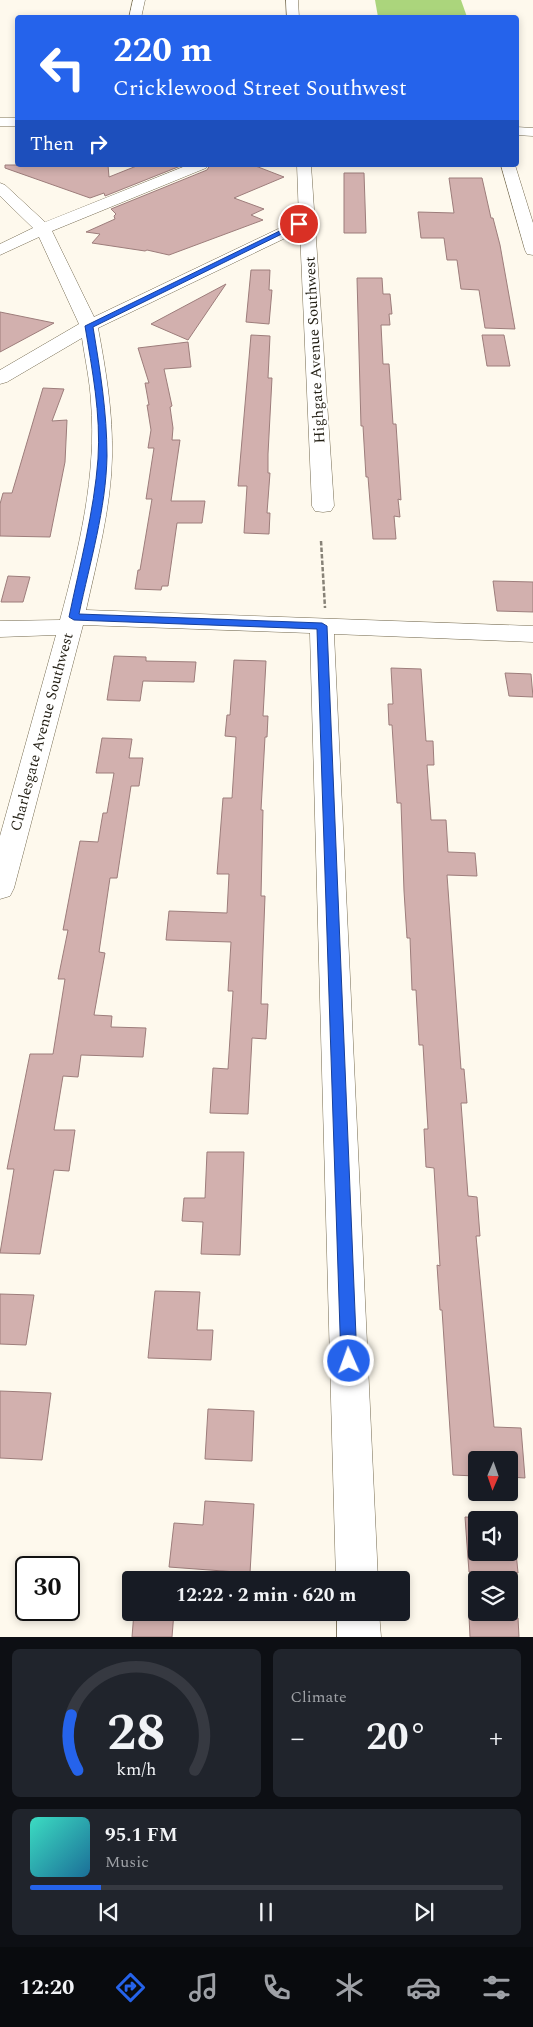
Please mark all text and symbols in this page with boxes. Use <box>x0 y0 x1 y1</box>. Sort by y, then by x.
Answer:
text: 220 m <box>113 24 212 77</box>
icon: left <box>30 35 95 100</box>
text: Cricklewood Street Southwest <box>113 72 407 105</box>
text: Then <box>30 130 74 159</box>
icon: right <box>84 130 112 158</box>
pin <box>278 203 320 245</box>
icon: arrive <box>285 210 313 238</box>
street label: Highgate Avenue Southwest <box>299 256 331 444</box>
street label: Charlesgate Avenue Southwest <box>4 630 80 834</box>
position arrow <box>322 1334 374 1386</box>
north arrow <box>468 1451 518 1501</box>
map controls <box>468 1451 518 1621</box>
button: sound <box>468 1511 518 1561</box>
speed limit sign: 30 <box>15 1556 80 1621</box>
button: layers <box>468 1571 518 1621</box>
text: 12:22 · 2 min · 620 m <box>176 1581 356 1610</box>
text: Climate <box>291 1685 347 1709</box>
text: 28 <box>107 1694 165 1773</box>
text: 20° <box>366 1709 428 1767</box>
text: − <box>291 1717 305 1760</box>
text: + <box>489 1717 503 1760</box>
text: km/h <box>116 1756 156 1783</box>
text: 95.1 FM <box>105 1821 178 1850</box>
text: Music <box>105 1850 149 1874</box>
icon: previous <box>95 1898 123 1926</box>
icon: pause <box>252 1898 280 1926</box>
icon: next <box>410 1898 438 1926</box>
icon: directions <box>113 1970 148 2005</box>
icon: music <box>186 1970 221 2005</box>
icon: phone <box>259 1970 294 2005</box>
icon: climate <box>332 1970 367 2005</box>
icon: car <box>406 1970 441 2005</box>
icon: filters <box>479 1970 514 2005</box>
text: 12:20 <box>19 1971 74 2004</box>

